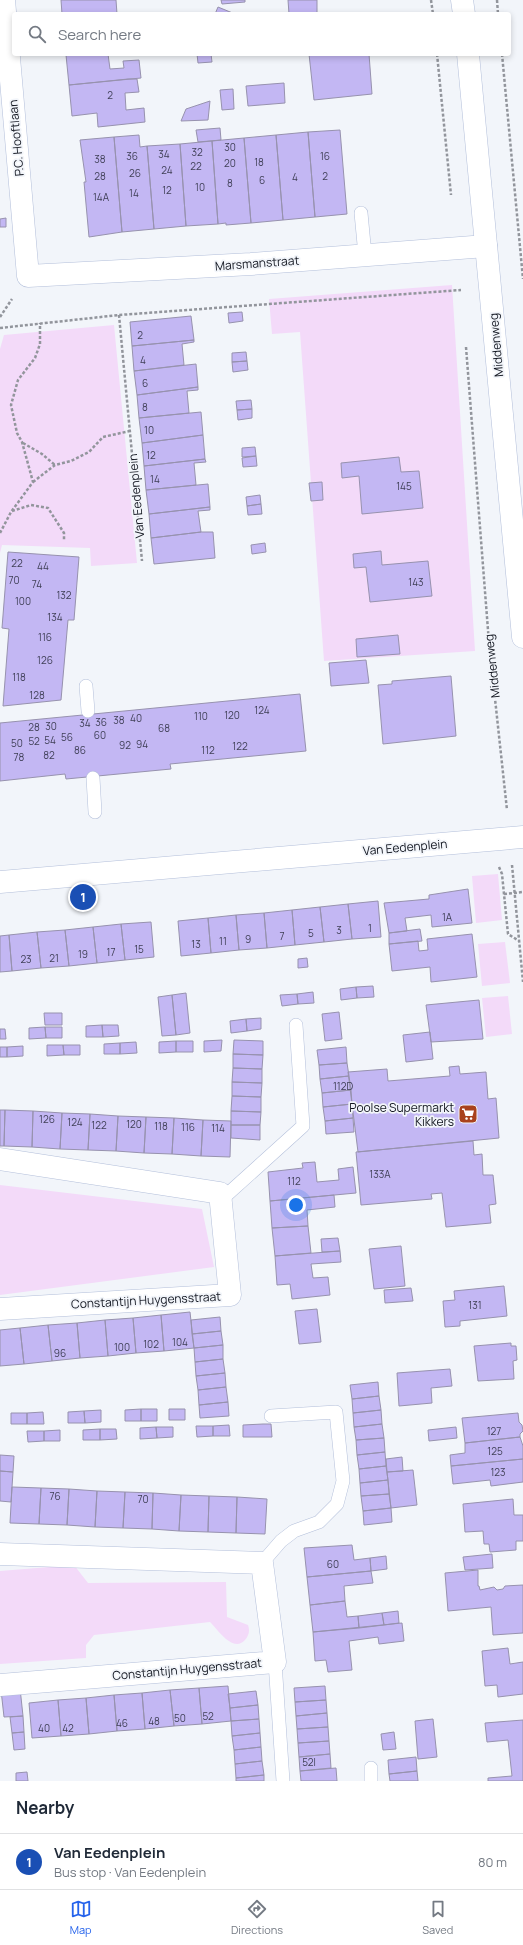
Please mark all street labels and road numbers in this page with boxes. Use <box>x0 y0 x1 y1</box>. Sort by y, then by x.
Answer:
street label: P.C. Hooftlaan <box>4 99 28 177</box>
street label: Marsmanstraat <box>214 252 300 274</box>
street label: Middenweg <box>485 312 507 378</box>
street label: Van Eedenplein <box>124 453 148 539</box>
street label: Middenweg <box>480 633 504 699</box>
street label: Van Eedenplein <box>362 835 448 859</box>
street label: Constantijn Huygensstraat <box>71 1288 222 1312</box>
street label: Constantijn Huygensstraat <box>112 1654 263 1684</box>

